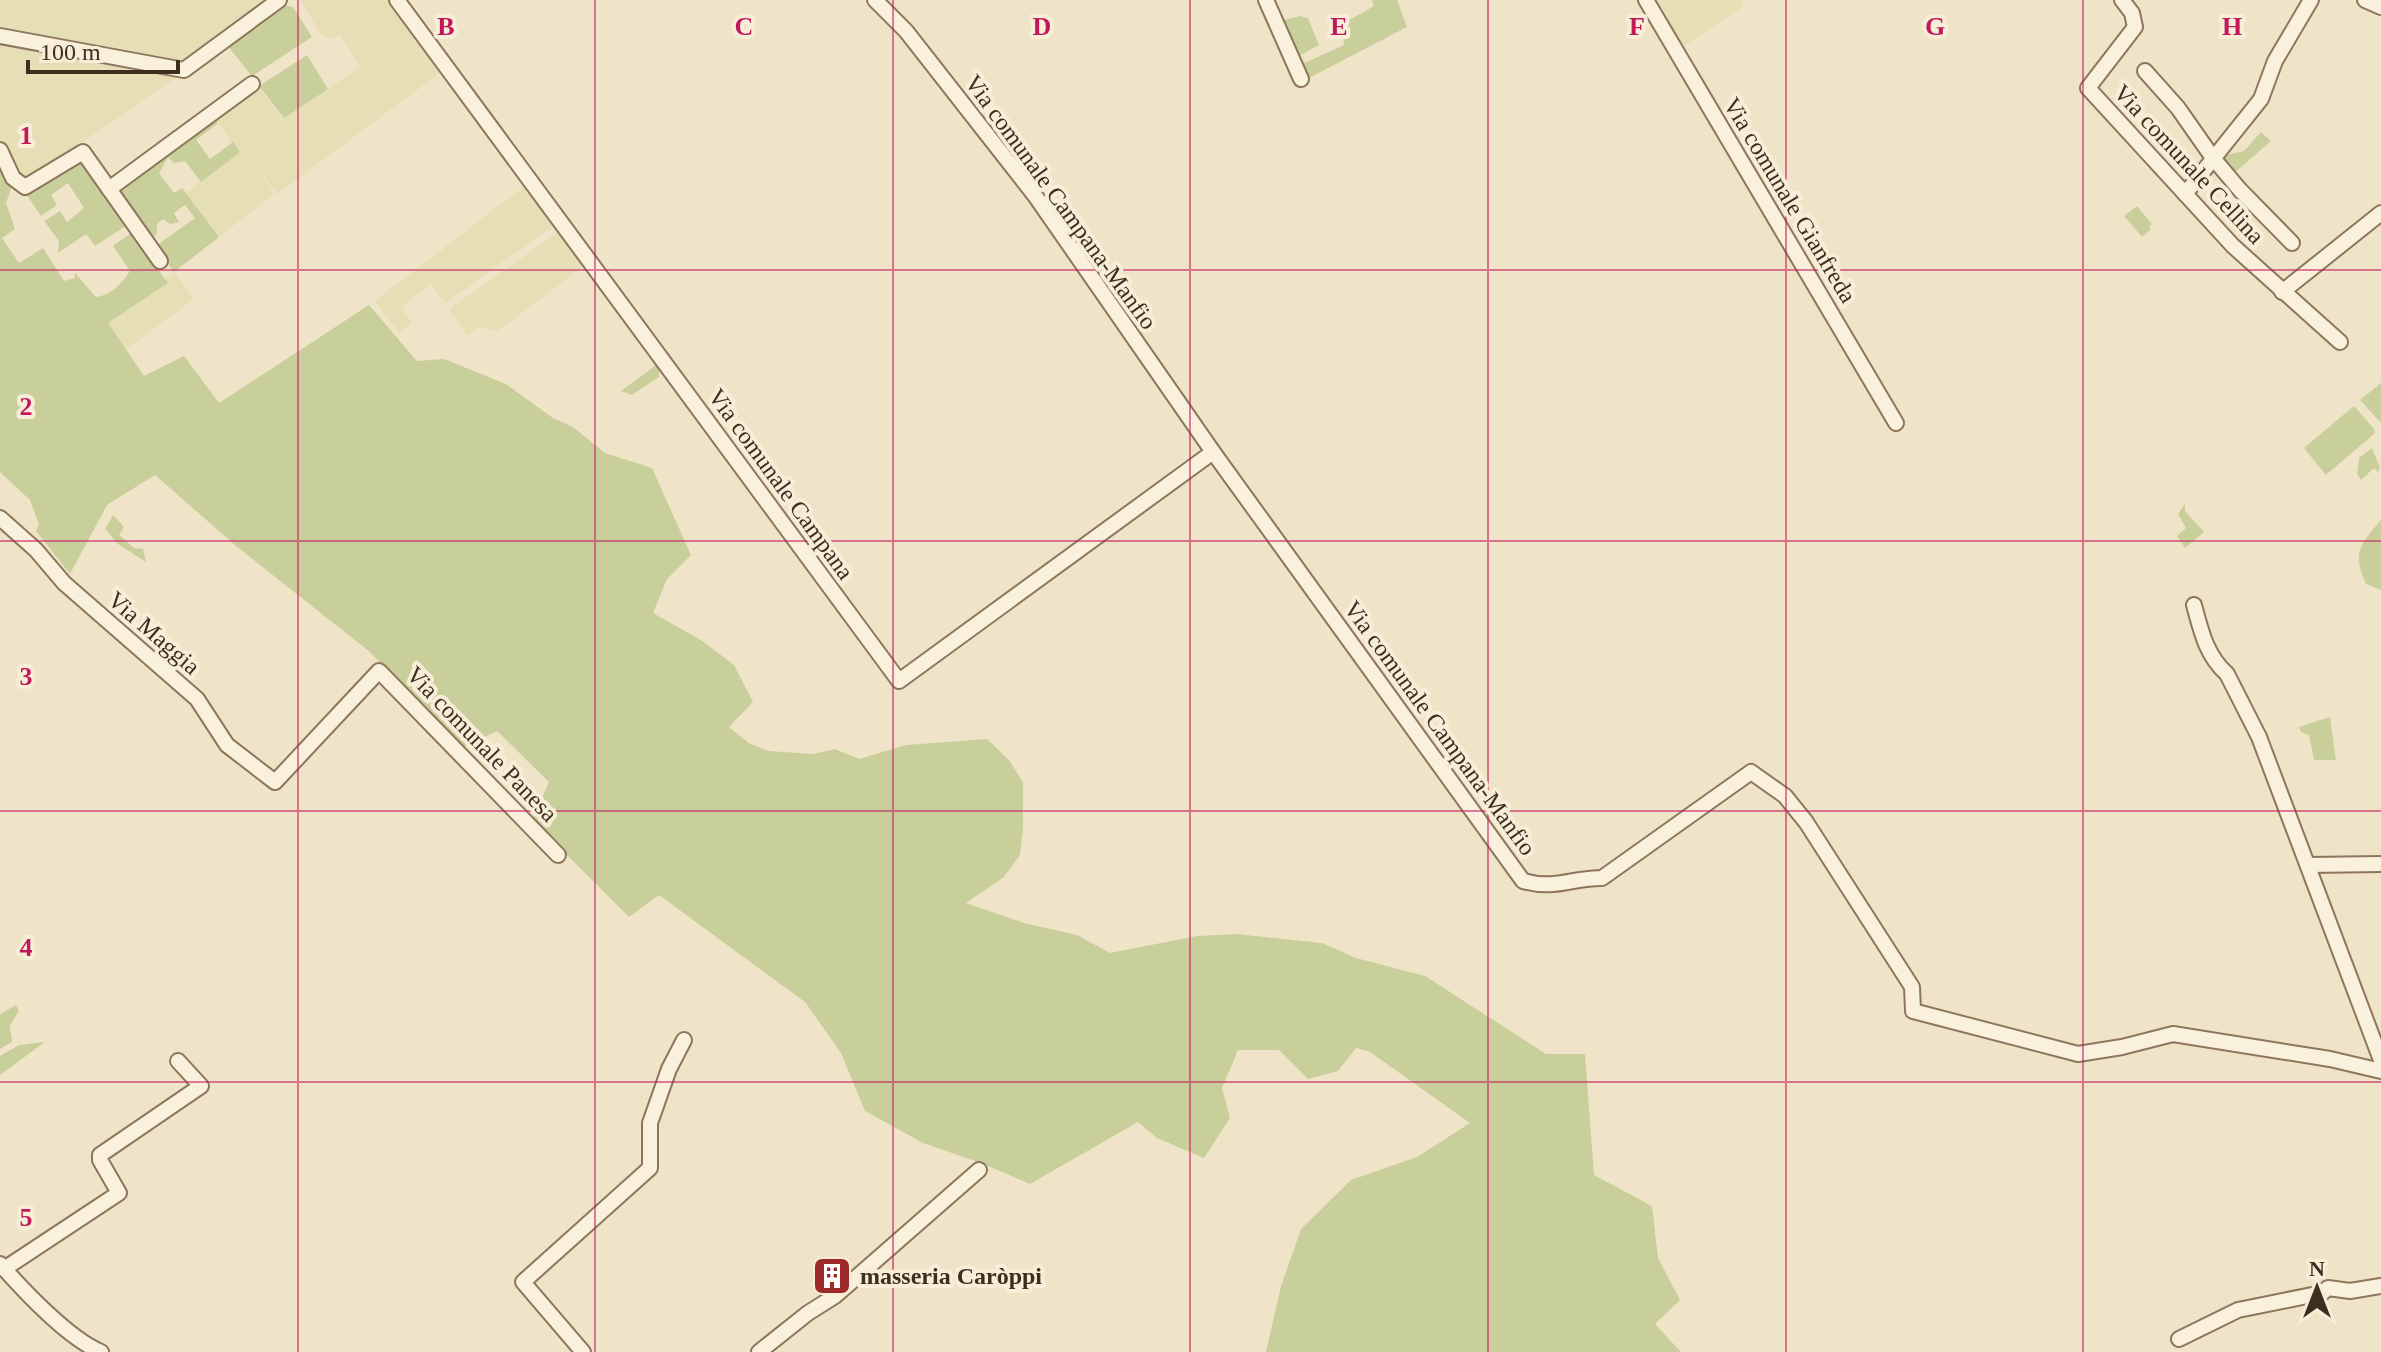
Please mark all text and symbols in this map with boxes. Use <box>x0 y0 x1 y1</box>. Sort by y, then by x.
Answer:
text: B <box>437 12 455 41</box>
text: C <box>735 12 753 41</box>
text: D <box>1033 12 1051 41</box>
text: E <box>1330 12 1348 41</box>
text: F <box>1629 12 1645 41</box>
text: G <box>1925 12 1945 41</box>
text: H <box>2222 12 2242 41</box>
scale bar <box>28 24 178 74</box>
text: 100 m <box>40 39 101 65</box>
street label: Via comunale Campana-Manfio <box>960 70 1162 334</box>
street label: Via comunale Cellina <box>2109 79 2270 249</box>
street label: Via comunale Gianfreda <box>1718 93 1862 307</box>
text: 1 <box>20 121 33 150</box>
street label: Via comunale Campana <box>703 384 859 585</box>
text: 2 <box>20 392 33 421</box>
street label: Via Maggia <box>103 586 205 680</box>
street label: Via comunale Campana-Manfio <box>1339 596 1541 860</box>
street label: Via comunale Panesa <box>401 661 563 827</box>
text: 3 <box>20 662 33 691</box>
text: 4 <box>20 933 33 962</box>
text: 5 <box>20 1203 33 1232</box>
north arrow <box>2277 1248 2357 1328</box>
building icon: masseria Caròppi <box>811 1255 853 1297</box>
text: N <box>2309 1256 2325 1281</box>
place label: masseria Caròppi <box>860 1263 1042 1289</box>

